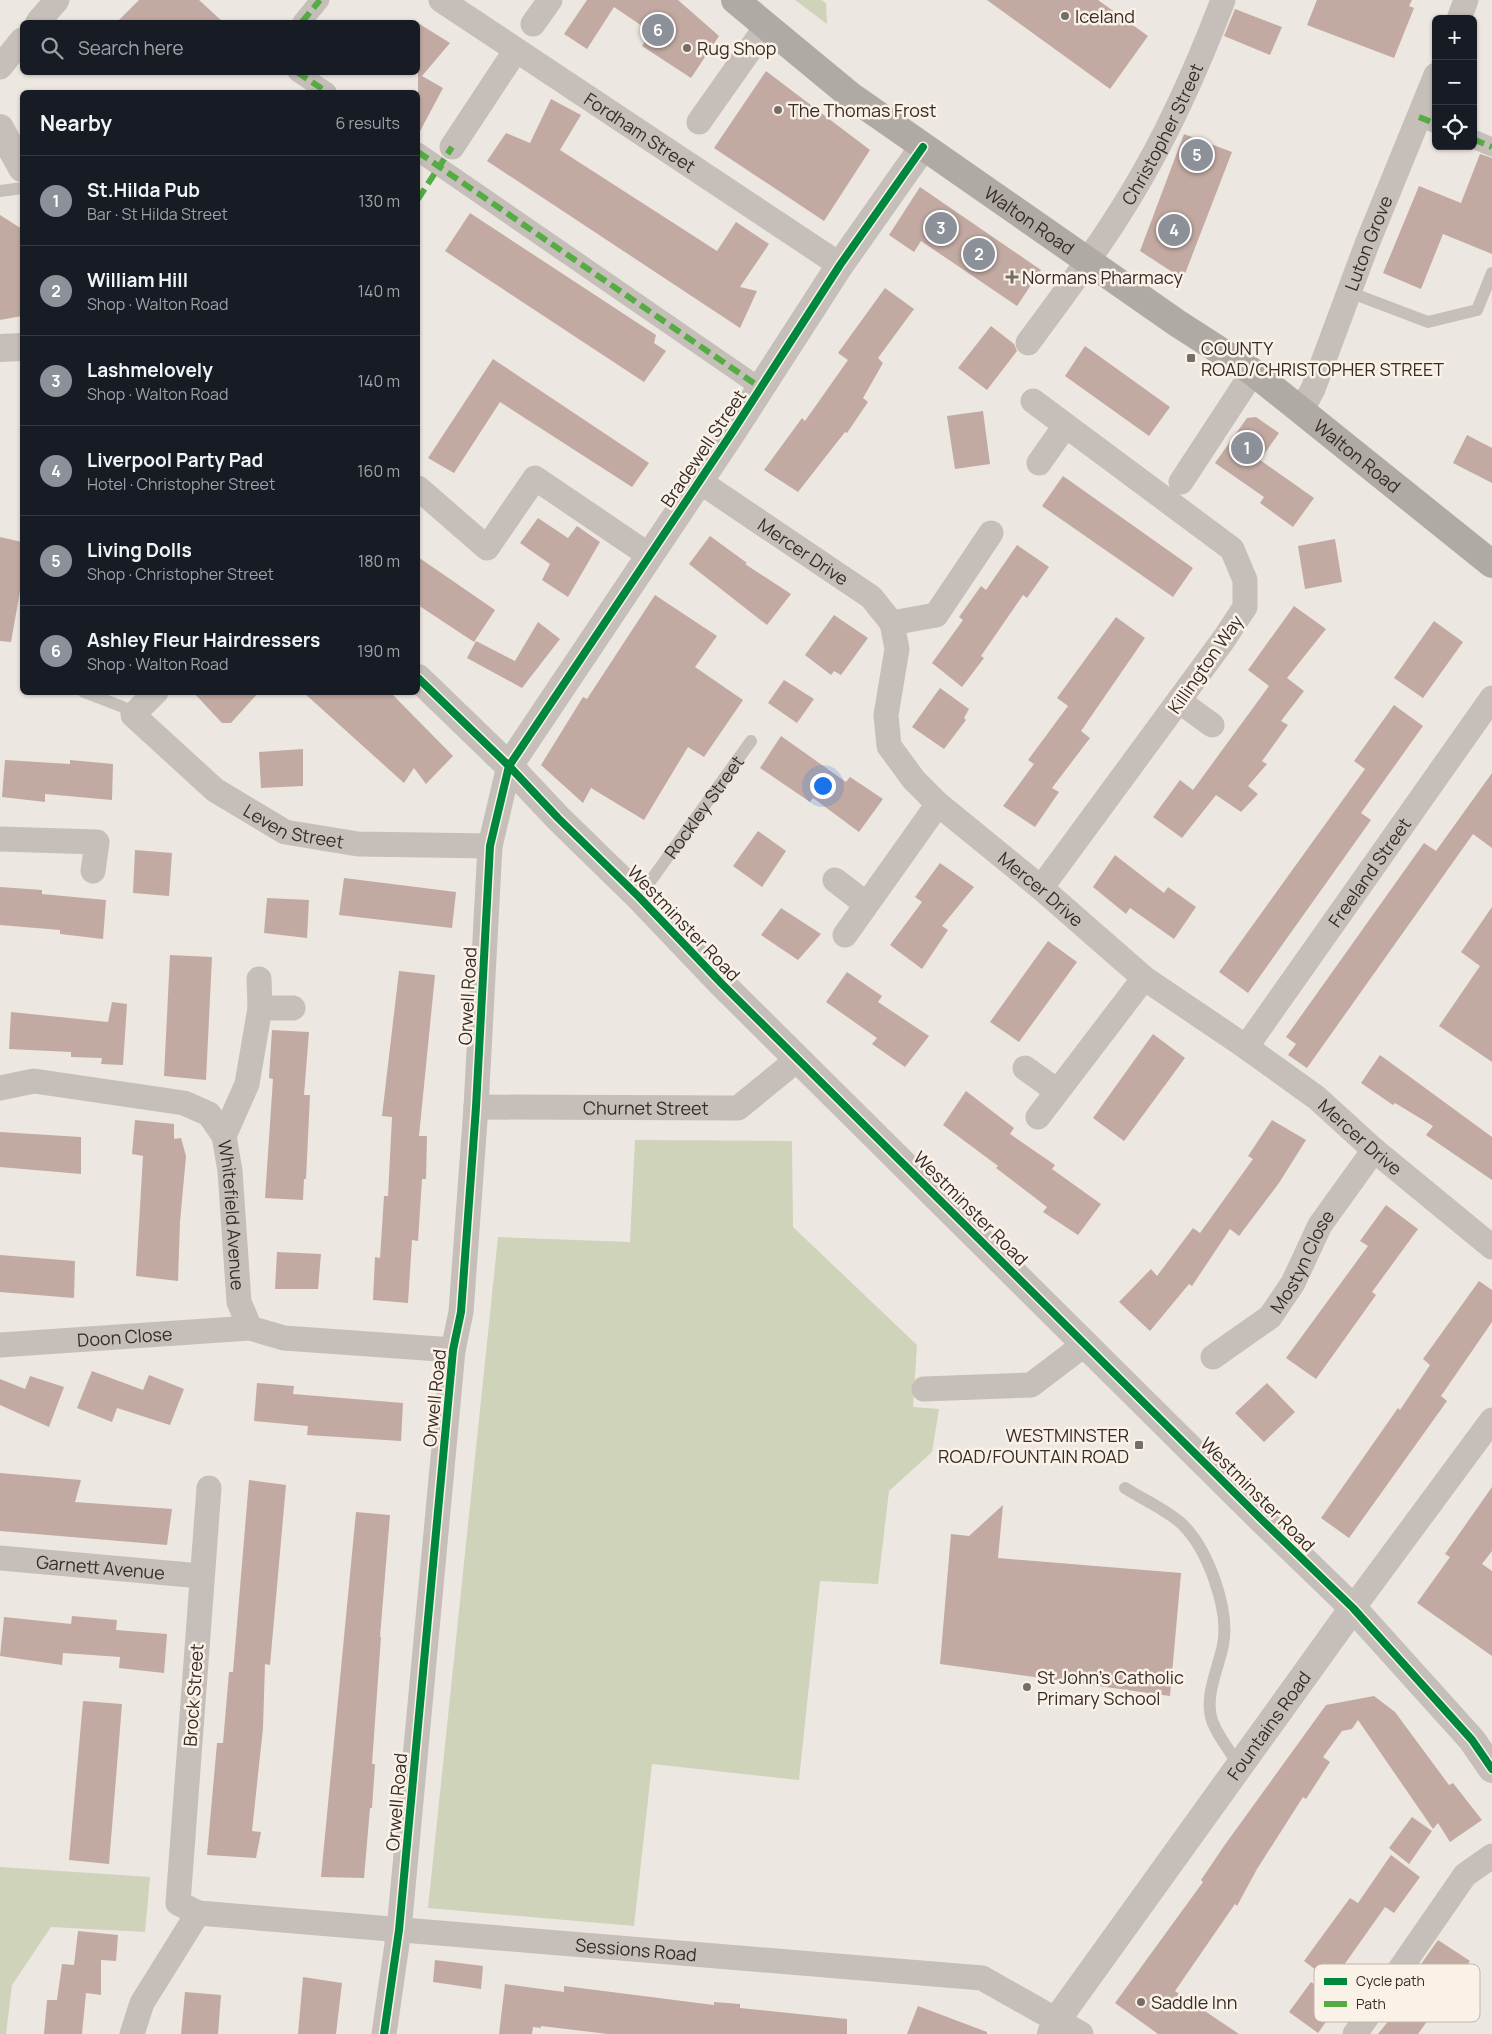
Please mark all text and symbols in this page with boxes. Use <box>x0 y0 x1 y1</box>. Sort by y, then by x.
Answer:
place label: Iceland <box>1075 4 1135 28</box>
marker: Iceland <box>1059 10 1071 22</box>
pin: 6 <box>642 11 674 49</box>
map controls <box>1432 15 1477 150</box>
button: + <box>1432 15 1477 60</box>
search box <box>20 20 420 75</box>
icon: search <box>38 34 66 62</box>
text: Search here <box>78 35 184 61</box>
place label: Rug Shop <box>697 36 776 60</box>
marker: Rug Shop <box>681 42 693 54</box>
street label: Christopher Street <box>1116 59 1208 209</box>
button: − <box>1432 60 1477 105</box>
street label: Fordham Street <box>580 87 700 178</box>
place label: The Thomas Frost <box>788 98 937 122</box>
marker: The Thomas Frost <box>772 104 784 116</box>
button: locate <box>1432 105 1477 150</box>
text: Nearby <box>40 109 112 137</box>
text: 6 results <box>335 112 400 134</box>
pin: 5 <box>1181 136 1213 174</box>
text: St.Hilda Pub <box>87 177 200 203</box>
street label: Walton Road <box>980 180 1079 260</box>
text: 1 <box>52 190 60 212</box>
text: 130 m <box>358 190 400 212</box>
street label: Luton Grove <box>1339 192 1398 294</box>
text: Bar · St Hilda Street <box>87 203 228 225</box>
pin: 3 <box>925 209 957 247</box>
pin: 4 <box>1158 211 1190 249</box>
pin: 2 <box>963 235 995 273</box>
place label: Normans Pharmacy <box>1022 265 1183 289</box>
text: William Hill <box>87 267 188 293</box>
marker: Normans Pharmacy <box>1006 271 1018 283</box>
text: 2 <box>51 280 61 302</box>
text: 140 m <box>358 280 400 302</box>
text: Shop · Walton Road <box>87 293 228 315</box>
place label: COUNTY ROAD/CHRISTOPHER STREET <box>1201 336 1444 381</box>
marker: COUNTY ROAD/CHRISTOPHER STREET <box>1185 352 1197 364</box>
text: Lashmelovely <box>87 357 213 383</box>
text: 3 <box>51 370 61 392</box>
text: 140 m <box>358 370 400 392</box>
text: Shop · Walton Road <box>87 383 228 405</box>
street label: Bradewell Street <box>655 385 751 511</box>
street label: Walton Road <box>1309 414 1406 498</box>
pin: 1 <box>1231 429 1263 467</box>
text: Liverpool Party Pad <box>87 447 263 473</box>
text: 4 <box>51 460 61 482</box>
text: 160 m <box>357 460 400 482</box>
text: Hotel · Christopher Street <box>87 473 275 495</box>
street label: Mercer Drive <box>753 512 853 591</box>
text: Living Dolls <box>87 537 192 563</box>
text: 5 <box>51 550 61 572</box>
text: 180 m <box>358 550 400 572</box>
text: Shop · Christopher Street <box>87 563 274 585</box>
street label: Killington Way <box>1162 609 1248 718</box>
text: Ashley Fleur Hairdressers <box>87 627 320 653</box>
text: 6 <box>51 640 61 662</box>
text: 190 m <box>357 640 400 662</box>
text: Shop · Walton Road <box>87 653 228 675</box>
street label: Rockley Street <box>659 750 749 863</box>
your location <box>810 773 836 799</box>
street label: Leven Street <box>239 798 346 854</box>
street label: Freeland Street <box>1322 813 1416 932</box>
street label: Mercer Drive <box>993 846 1089 932</box>
street label: Westminster Road <box>622 860 746 986</box>
street label: Orwell Road <box>452 946 482 1046</box>
street label: Mercer Drive <box>1313 1093 1407 1180</box>
street label: Churnet Street <box>583 1095 709 1120</box>
street label: Whitefield Avenue <box>213 1138 250 1291</box>
street label: Westminster Road <box>909 1146 1033 1270</box>
street label: Mostyn Close <box>1264 1205 1339 1317</box>
street label: Doon Close <box>76 1321 173 1352</box>
street label: Orwell Road <box>417 1348 451 1448</box>
place label: WESTMINSTER ROAD/FOUNTAIN ROAD <box>938 1423 1129 1468</box>
street label: Westminster Road <box>1196 1432 1320 1556</box>
marker: WESTMINSTER ROAD/FOUNTAIN ROAD <box>1133 1439 1145 1451</box>
street label: Garnett Avenue <box>35 1549 166 1585</box>
street label: Brock Street <box>177 1643 209 1747</box>
place label: St John's Catholic Primary School <box>1037 1665 1184 1710</box>
street label: Fountains Road <box>1221 1666 1316 1785</box>
marker: St John's Catholic Primary School <box>1021 1681 1033 1693</box>
street label: Orwell Road <box>380 1752 412 1852</box>
street label: Sessions Road <box>574 1932 698 1966</box>
legend <box>1314 1964 1480 2022</box>
text: Cycle path <box>1356 1971 1425 1990</box>
place label: Saddle Inn <box>1151 1990 1237 2014</box>
text: Path <box>1356 1994 1386 2013</box>
marker: Saddle Inn <box>1135 1996 1147 2008</box>

